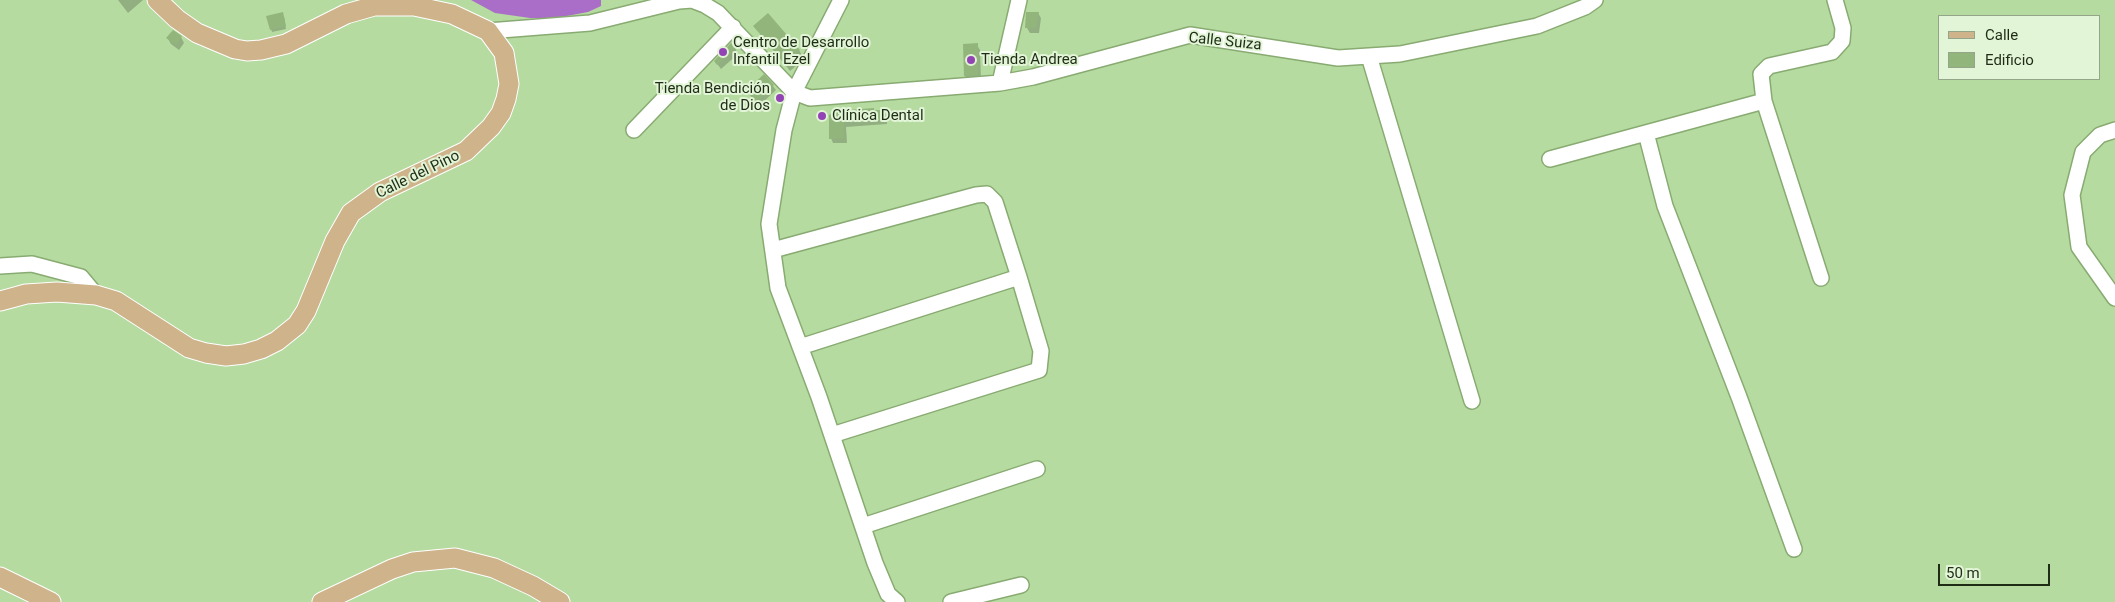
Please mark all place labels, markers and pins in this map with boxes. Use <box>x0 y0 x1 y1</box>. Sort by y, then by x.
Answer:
place label: Centro de Desarrollo Infantil Ezel <box>733 34 869 69</box>
marker: Centro de Desarrollo Infantil Ezel <box>717 46 729 58</box>
place label: Tienda Andrea <box>981 51 1078 69</box>
marker: Tienda Andrea <box>965 54 977 66</box>
place label: Tienda Bendición de Dios <box>655 80 770 115</box>
marker: Tienda Bendición de Dios <box>774 92 786 104</box>
place label: Clínica Dental <box>832 107 924 125</box>
marker: Clínica Dental <box>816 110 828 122</box>

